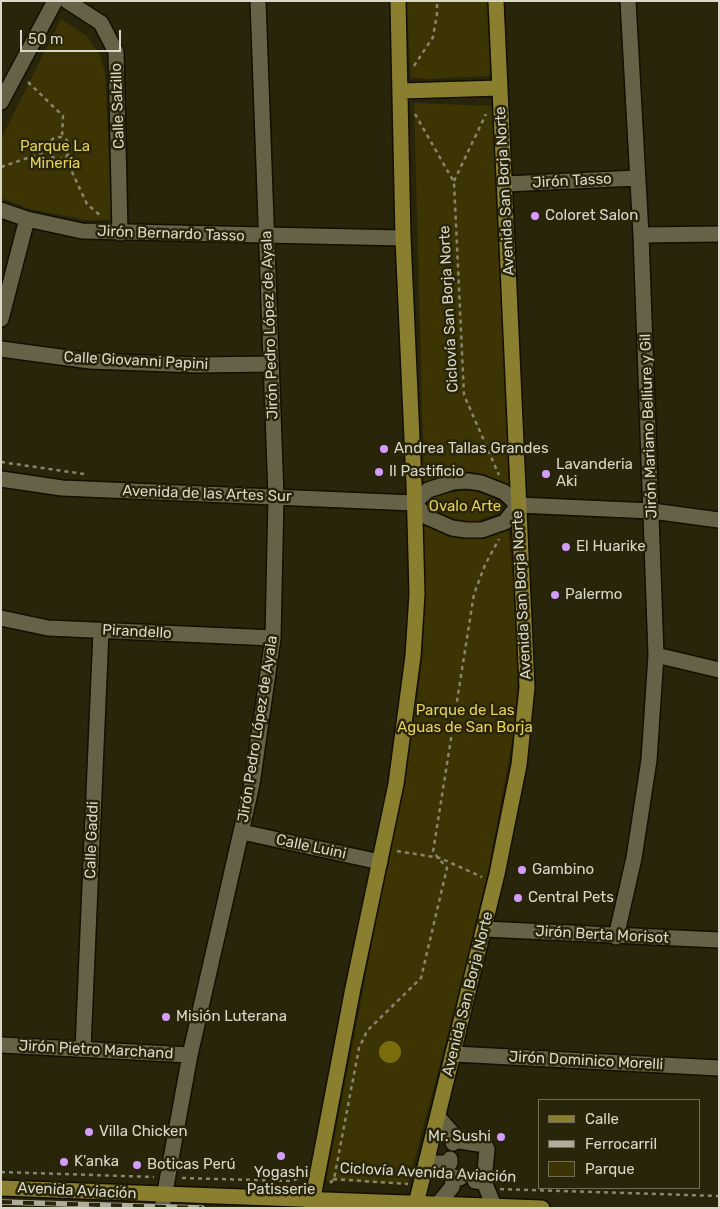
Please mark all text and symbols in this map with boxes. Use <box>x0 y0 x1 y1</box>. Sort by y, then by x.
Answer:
scale bar <box>22 20 124 52</box>
text: 50 m <box>28 30 63 48</box>
street label: Calle Salzillo <box>108 63 128 149</box>
street label: Avenida San Borja Norte <box>492 106 518 276</box>
park label: Parque La Minería <box>20 138 90 173</box>
street label: Jirón Tasso <box>532 170 612 192</box>
place label: Coloret Salon <box>545 207 638 225</box>
marker: Coloret Salon <box>529 210 541 222</box>
street label: Jirón Bernardo Tasso <box>97 222 245 246</box>
street label: Ciclovía San Borja Norte <box>436 225 462 393</box>
street label: Jirón Pedro López de Ayala <box>258 230 282 420</box>
street label: Jirón Mariano Belliure y Gil <box>637 333 661 519</box>
street label: Calle Giovanni Papini <box>63 348 209 374</box>
place label: Andrea Tallas Grandes <box>394 440 549 458</box>
marker: Andrea Tallas Grandes <box>378 443 390 455</box>
place label: Lavanderia Aki <box>556 456 633 491</box>
place label: Il Pastificio <box>389 463 464 481</box>
marker: Il Pastificio <box>373 466 385 478</box>
marker: Lavanderia Aki <box>540 468 552 480</box>
street label: Avenida de las Artes Sur <box>122 482 292 506</box>
park label: Ovalo Arte <box>429 498 501 516</box>
street label: Avenida San Borja Norte <box>509 510 535 680</box>
place label: El Huarike <box>576 538 646 556</box>
marker: El Huarike <box>560 541 572 553</box>
place label: Palermo <box>565 586 622 604</box>
marker: Palermo <box>549 589 561 601</box>
street label: Pirandello <box>102 621 172 643</box>
street label: Jirón Pedro López de Ayala <box>234 634 282 824</box>
park label: Parque de Las Aguas de San Borja <box>397 702 533 737</box>
street label: Calle Gaddi <box>82 801 102 879</box>
street label: Calle Luini <box>274 831 348 863</box>
place label: Gambino <box>532 861 594 879</box>
marker: Gambino <box>516 864 528 876</box>
place label: Central Pets <box>528 889 614 907</box>
marker: Central Pets <box>512 892 524 904</box>
street label: Avenida San Borja Norte <box>439 910 497 1078</box>
street label: Jirón Berta Morisot <box>535 923 669 947</box>
place label: Misión Luterana <box>176 1008 287 1026</box>
marker: Misión Luterana <box>160 1011 172 1023</box>
street label: Jirón Pietro Marchand <box>18 1037 174 1063</box>
street label: Jirón Dominico Morelli <box>508 1048 664 1074</box>
legend <box>538 1099 700 1189</box>
text: Calle <box>585 1110 619 1128</box>
place label: Villa Chicken <box>99 1123 188 1141</box>
marker: Villa Chicken <box>83 1126 95 1138</box>
place label: Mr. Sushi <box>428 1128 491 1146</box>
marker: Mr. Sushi <box>495 1131 507 1143</box>
text: Ferrocarril <box>585 1135 657 1153</box>
marker: Yogashi Patisserie <box>275 1150 287 1162</box>
place label: K'anka <box>74 1153 119 1171</box>
marker: K'anka <box>58 1156 70 1168</box>
place label: Boticas Perú <box>147 1156 236 1174</box>
marker: Boticas Perú <box>131 1159 143 1171</box>
street label: Ciclovía Avenida Aviación <box>339 1159 517 1187</box>
text: Parque <box>585 1160 635 1178</box>
place label: Yogashi Patisserie <box>247 1164 315 1199</box>
street label: Avenida Aviación <box>17 1179 137 1203</box>

